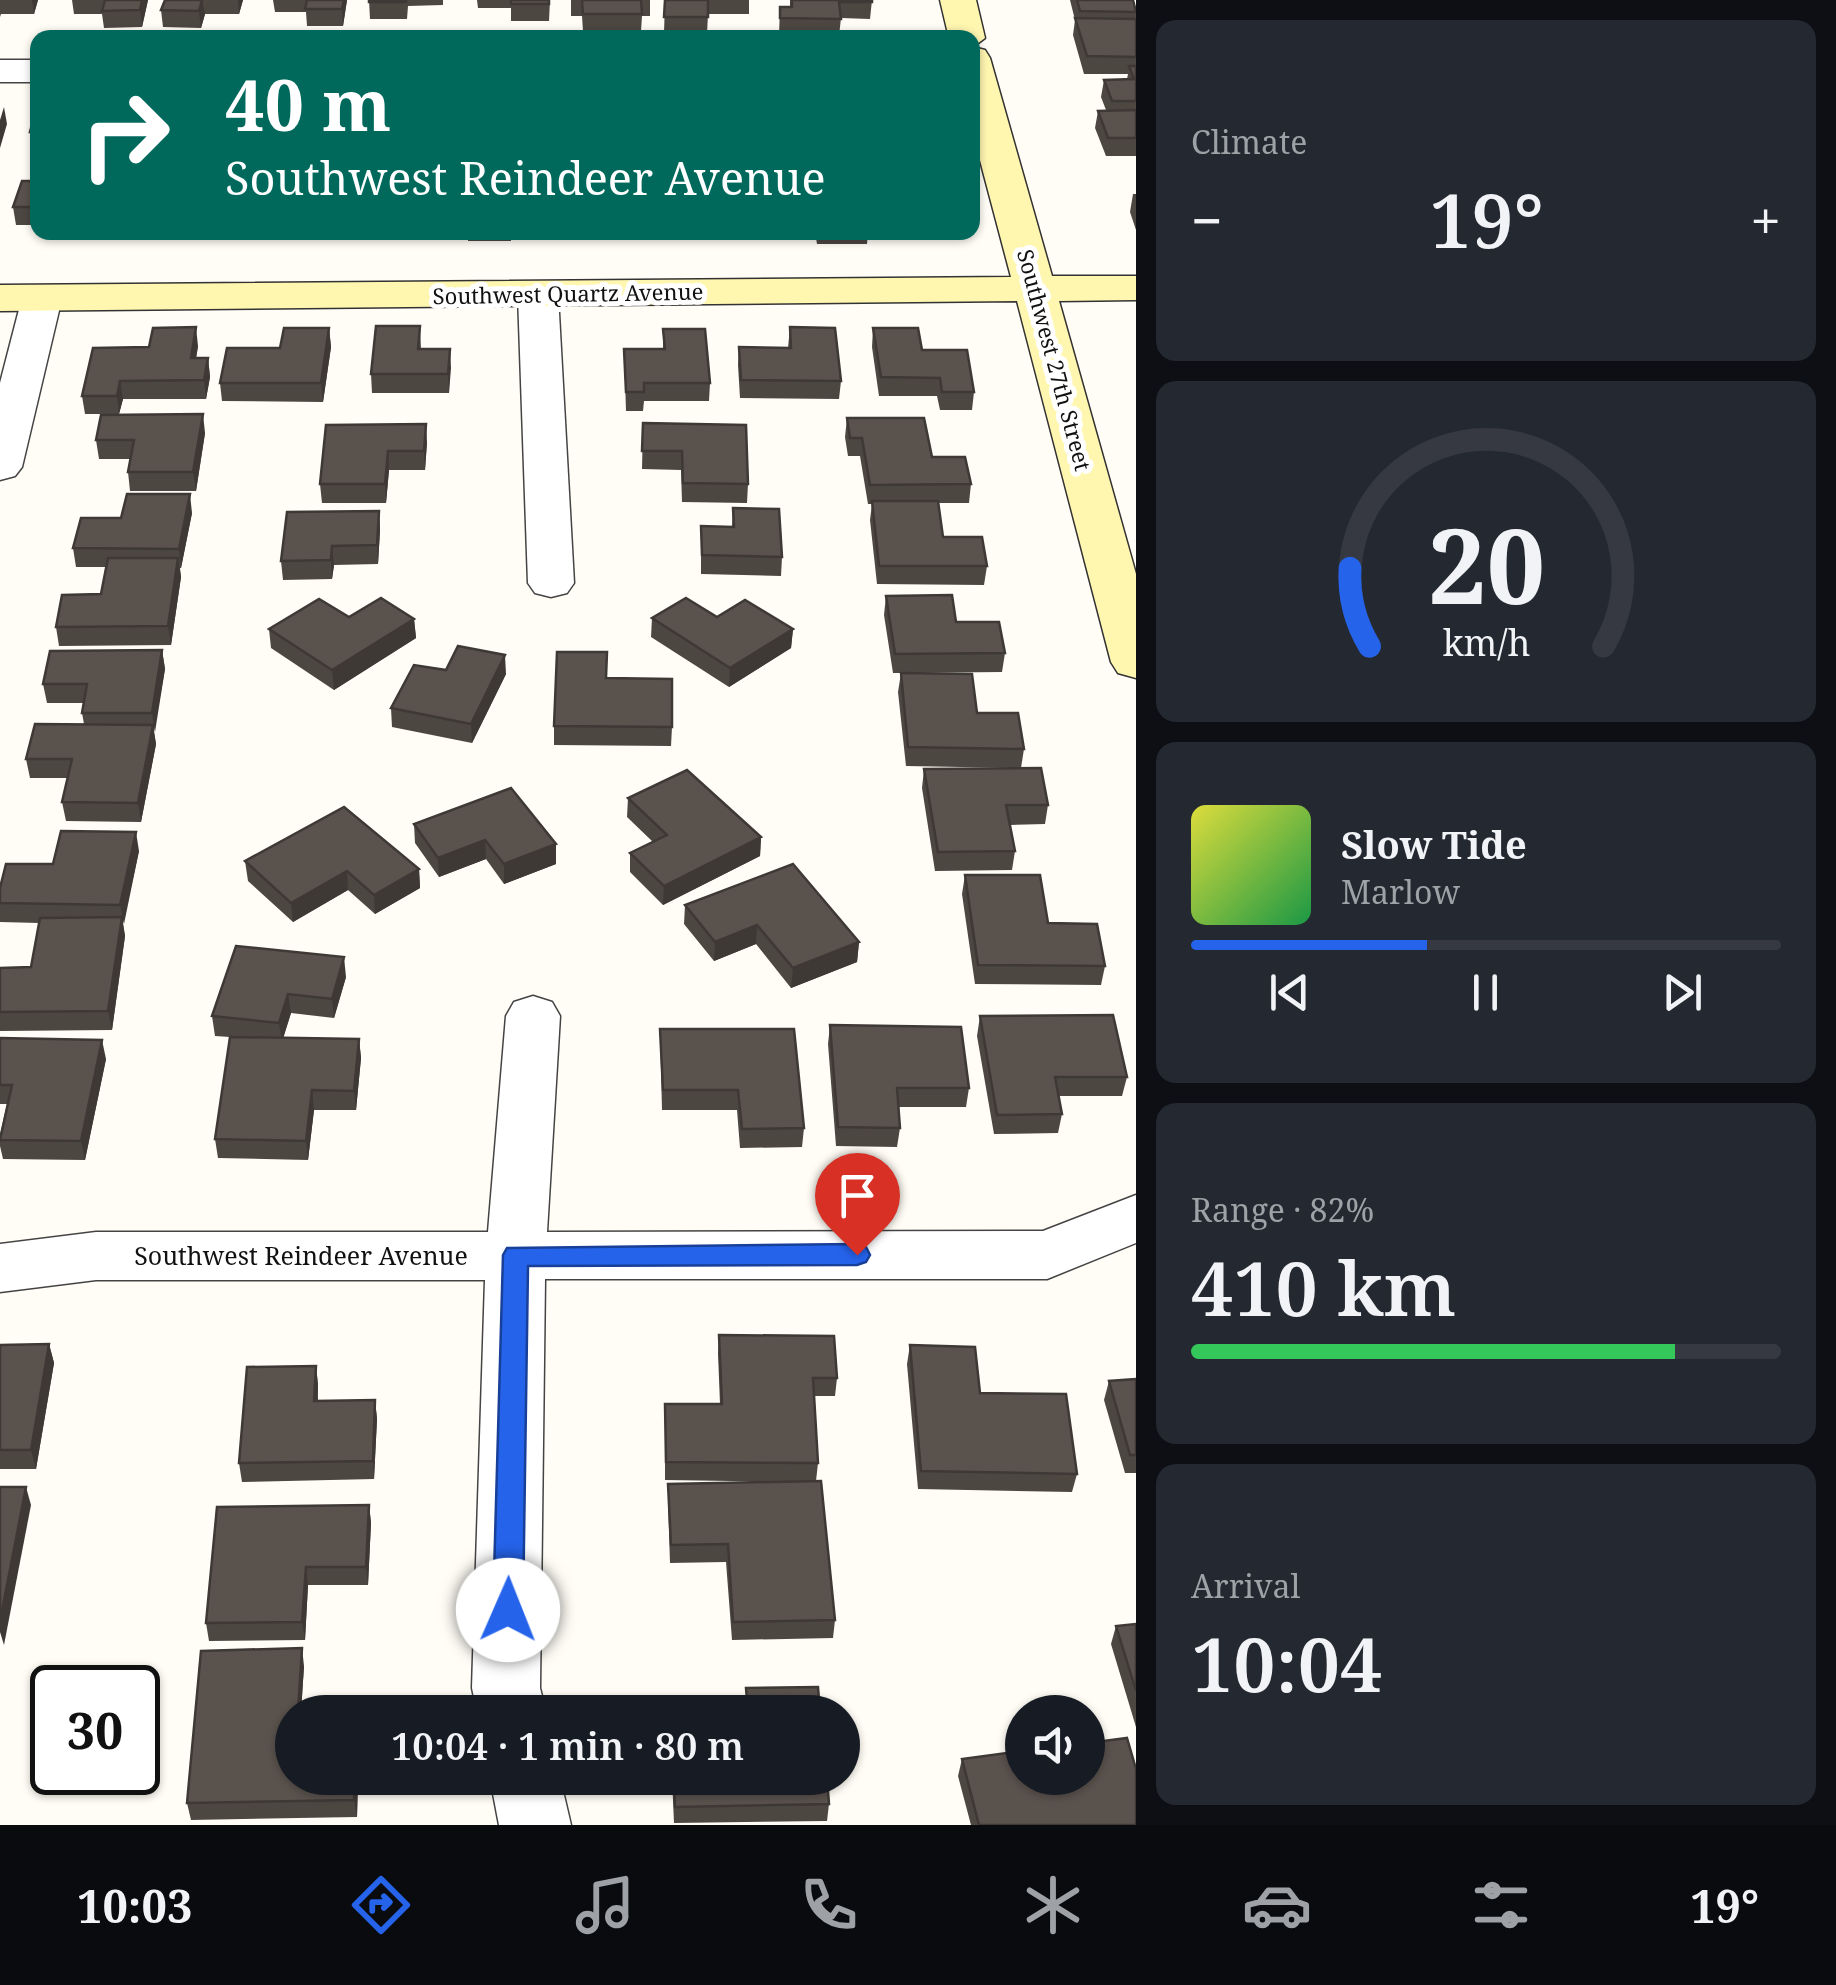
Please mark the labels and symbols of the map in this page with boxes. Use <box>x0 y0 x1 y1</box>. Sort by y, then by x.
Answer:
street label: Southwest 27th Street <box>1011 246 1099 474</box>
street label: Southwest Quartz Avenue <box>432 276 704 310</box>
pin <box>815 1153 900 1256</box>
street label: Southwest Reindeer Avenue <box>134 1238 468 1272</box>
position arrow <box>456 1558 560 1662</box>
speed limit sign: 30 <box>30 1665 160 1795</box>

